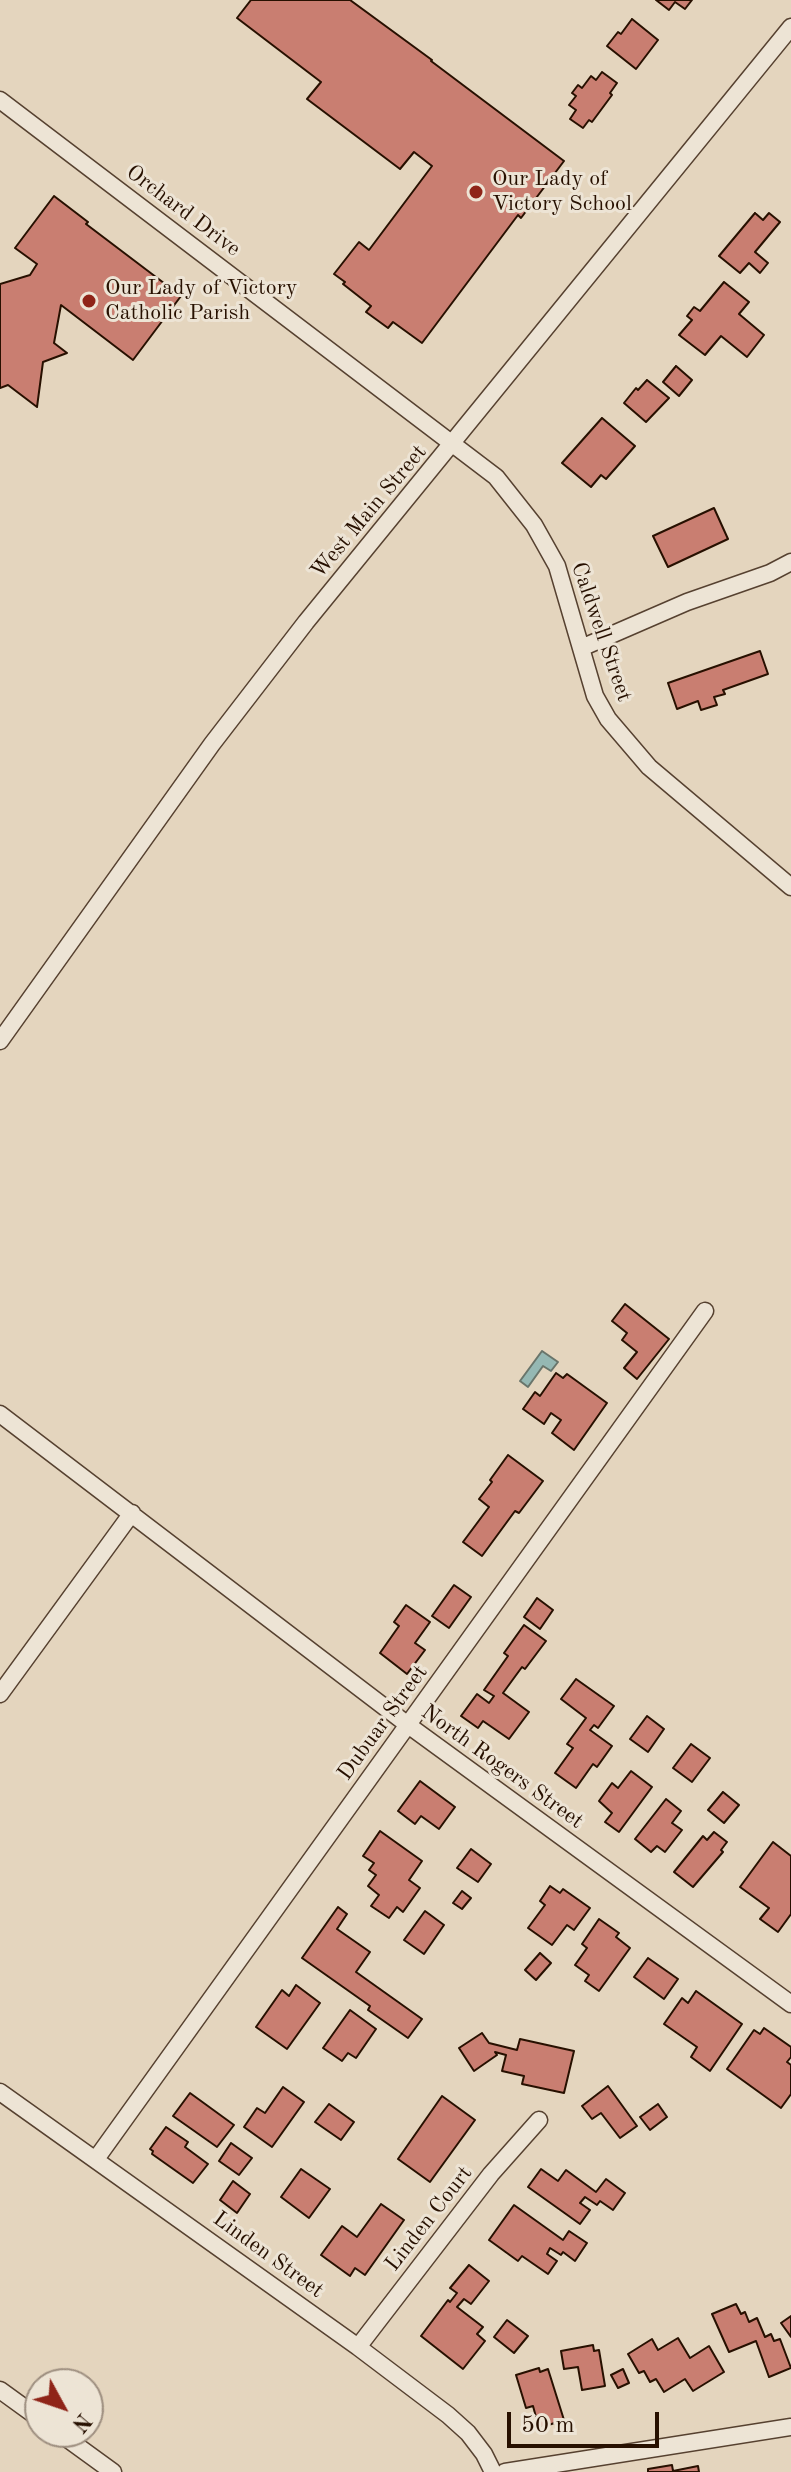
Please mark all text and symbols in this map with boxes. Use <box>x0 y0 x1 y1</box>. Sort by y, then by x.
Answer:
street label: Orchard Drive <box>121 159 245 263</box>
place label: Our Lady of Victory School <box>492 166 632 218</box>
marker: Our Lady of Victory School <box>467 183 485 201</box>
place label: Our Lady of Victory Catholic Parish <box>105 275 297 326</box>
marker: Our Lady of Victory Catholic Parish <box>80 292 98 310</box>
street label: West Main Street <box>305 440 433 584</box>
street label: Caldwell Street <box>565 559 637 705</box>
street label: Dubuar Street <box>332 1660 434 1786</box>
street label: North Rogers Street <box>416 1699 588 1835</box>
street label: Linden Court <box>380 2161 478 2277</box>
street label: Linden Street <box>207 2206 329 2304</box>
north arrow <box>24 2368 104 2448</box>
scale bar <box>511 2396 663 2446</box>
text: N <box>67 2409 95 2436</box>
text: 50 m <box>521 2414 575 2438</box>

